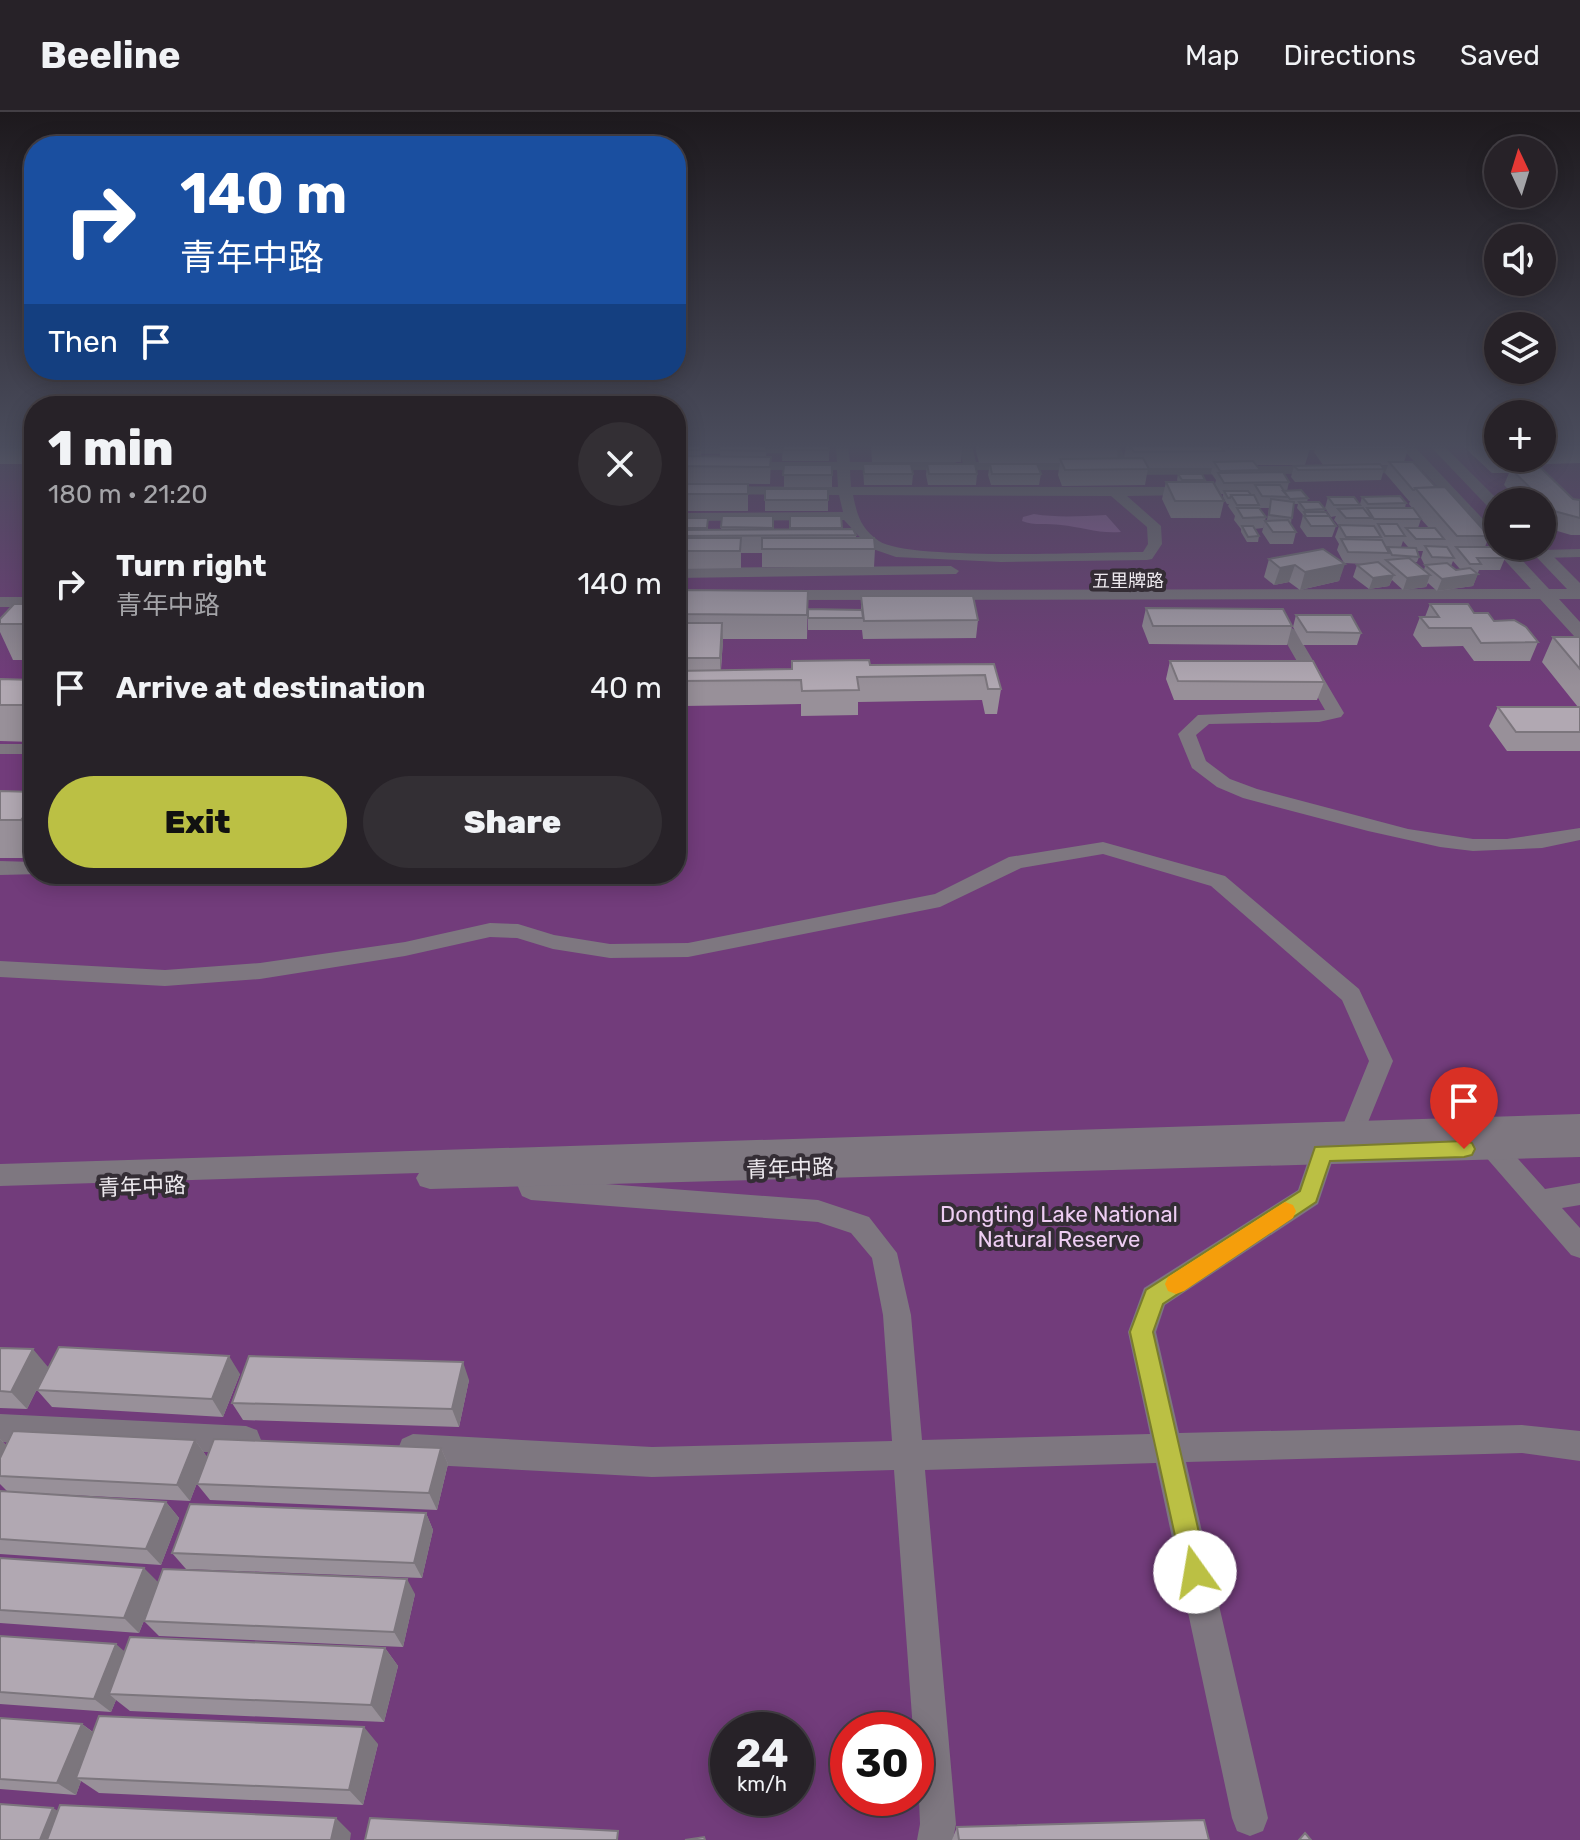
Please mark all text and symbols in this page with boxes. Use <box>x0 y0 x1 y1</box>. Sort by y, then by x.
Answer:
text: Beeline <box>40 32 181 78</box>
text: Map <box>1185 39 1239 72</box>
text: Directions <box>1283 39 1416 72</box>
text: Saved <box>1460 39 1540 72</box>
north arrow <box>1484 136 1556 208</box>
map controls <box>1484 136 1556 560</box>
text: 140 m <box>180 161 347 227</box>
icon: right <box>48 168 152 272</box>
button: sound <box>1484 224 1556 296</box>
text: 青年中路 <box>180 236 324 279</box>
button: layers <box>1484 312 1556 384</box>
icon: arrive <box>134 320 178 364</box>
text: Then <box>48 324 118 360</box>
button: + <box>1484 400 1556 472</box>
text: 1 min <box>48 420 174 477</box>
button: close <box>578 422 662 506</box>
text: 180 m · 21:20 <box>48 479 208 510</box>
button: − <box>1484 488 1556 560</box>
text: Turn right <box>116 548 267 584</box>
icon: right <box>48 562 92 606</box>
text: 140 m <box>577 566 662 602</box>
street label: 五里牌路 <box>1092 570 1164 592</box>
text: 青年中路 <box>116 590 220 621</box>
icon: arrive <box>48 666 92 710</box>
text: Arrive at destination <box>116 670 426 706</box>
text: 40 m <box>590 670 662 706</box>
button: Exit <box>48 776 347 868</box>
button: Share <box>363 776 662 868</box>
pin <box>1430 1067 1498 1149</box>
icon: arrive <box>1442 1079 1486 1123</box>
street label: 青年中路 <box>746 1153 834 1184</box>
street label: 青年中路 <box>98 1171 186 1202</box>
park label: Dongting Lake National Natural Reserve <box>940 1201 1178 1253</box>
position arrow <box>1153 1530 1237 1614</box>
speed limit sign: 30 <box>830 1712 934 1816</box>
text: 24 <box>735 1730 789 1777</box>
text: km/h <box>737 1772 787 1796</box>

